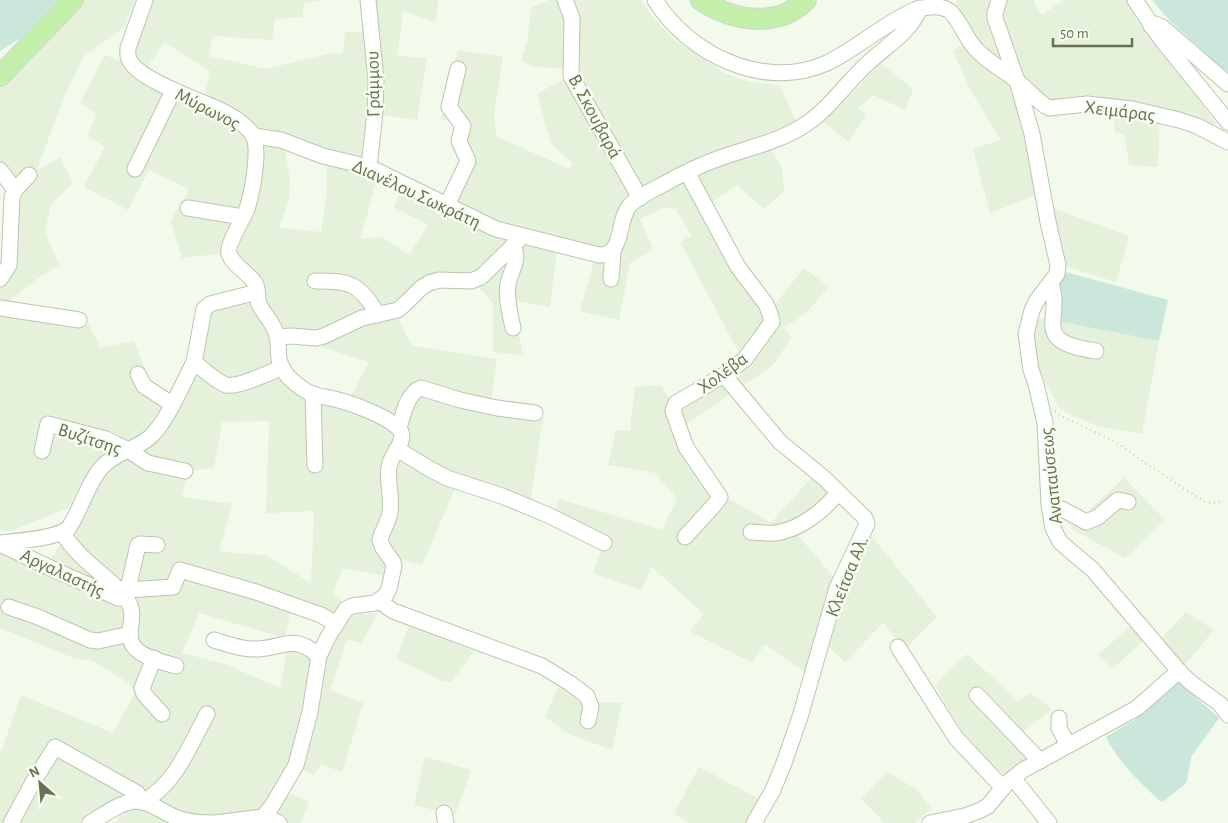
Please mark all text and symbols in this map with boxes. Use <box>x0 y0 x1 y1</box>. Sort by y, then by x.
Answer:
scale bar <box>1053 15 1132 47</box>
text: 50 m <box>1060 26 1089 41</box>
street label: Γράμμου <box>363 51 384 117</box>
street label: Β. Σκουβαρά <box>565 71 625 162</box>
street label: Μύρωνος <box>172 85 243 134</box>
street label: Χειμάρας <box>1083 98 1156 125</box>
street label: Διανέλου Σωκράτη <box>349 156 483 232</box>
street label: Χολέβα <box>694 349 751 398</box>
street label: Βυζίτσης <box>56 420 124 459</box>
street label: Αναπαύσεως <box>1037 427 1066 525</box>
street label: Κλείτσα Αλ. <box>823 533 872 620</box>
street label: Αργαλαστής <box>17 546 107 601</box>
north arrow <box>15 758 65 808</box>
text: N <box>27 764 42 781</box>

